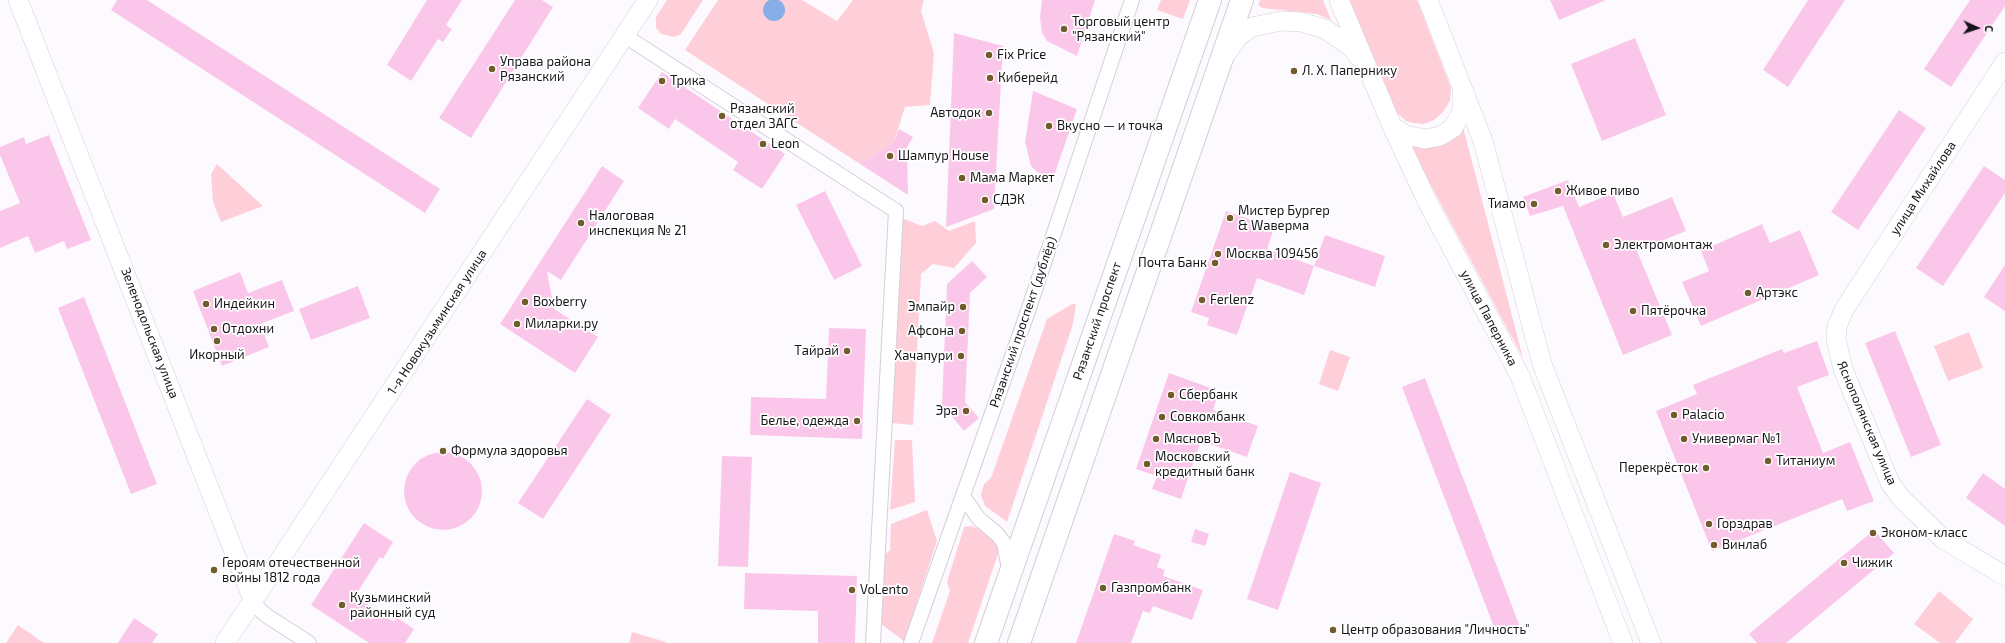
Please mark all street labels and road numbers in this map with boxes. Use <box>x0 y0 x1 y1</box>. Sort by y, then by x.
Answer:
street label: улица Михайлова <box>1887 138 1959 238</box>
street label: Рязанский проспект (дублёр) <box>986 234 1060 410</box>
street label: 1-я Новокузьминская улица <box>384 246 490 398</box>
street label: Рязанский проспект <box>1069 260 1125 382</box>
street label: Зеленодольская улица <box>118 265 182 401</box>
street label: улица Паперника <box>1457 267 1521 369</box>
street label: Яснополянская улица <box>1834 359 1900 487</box>

